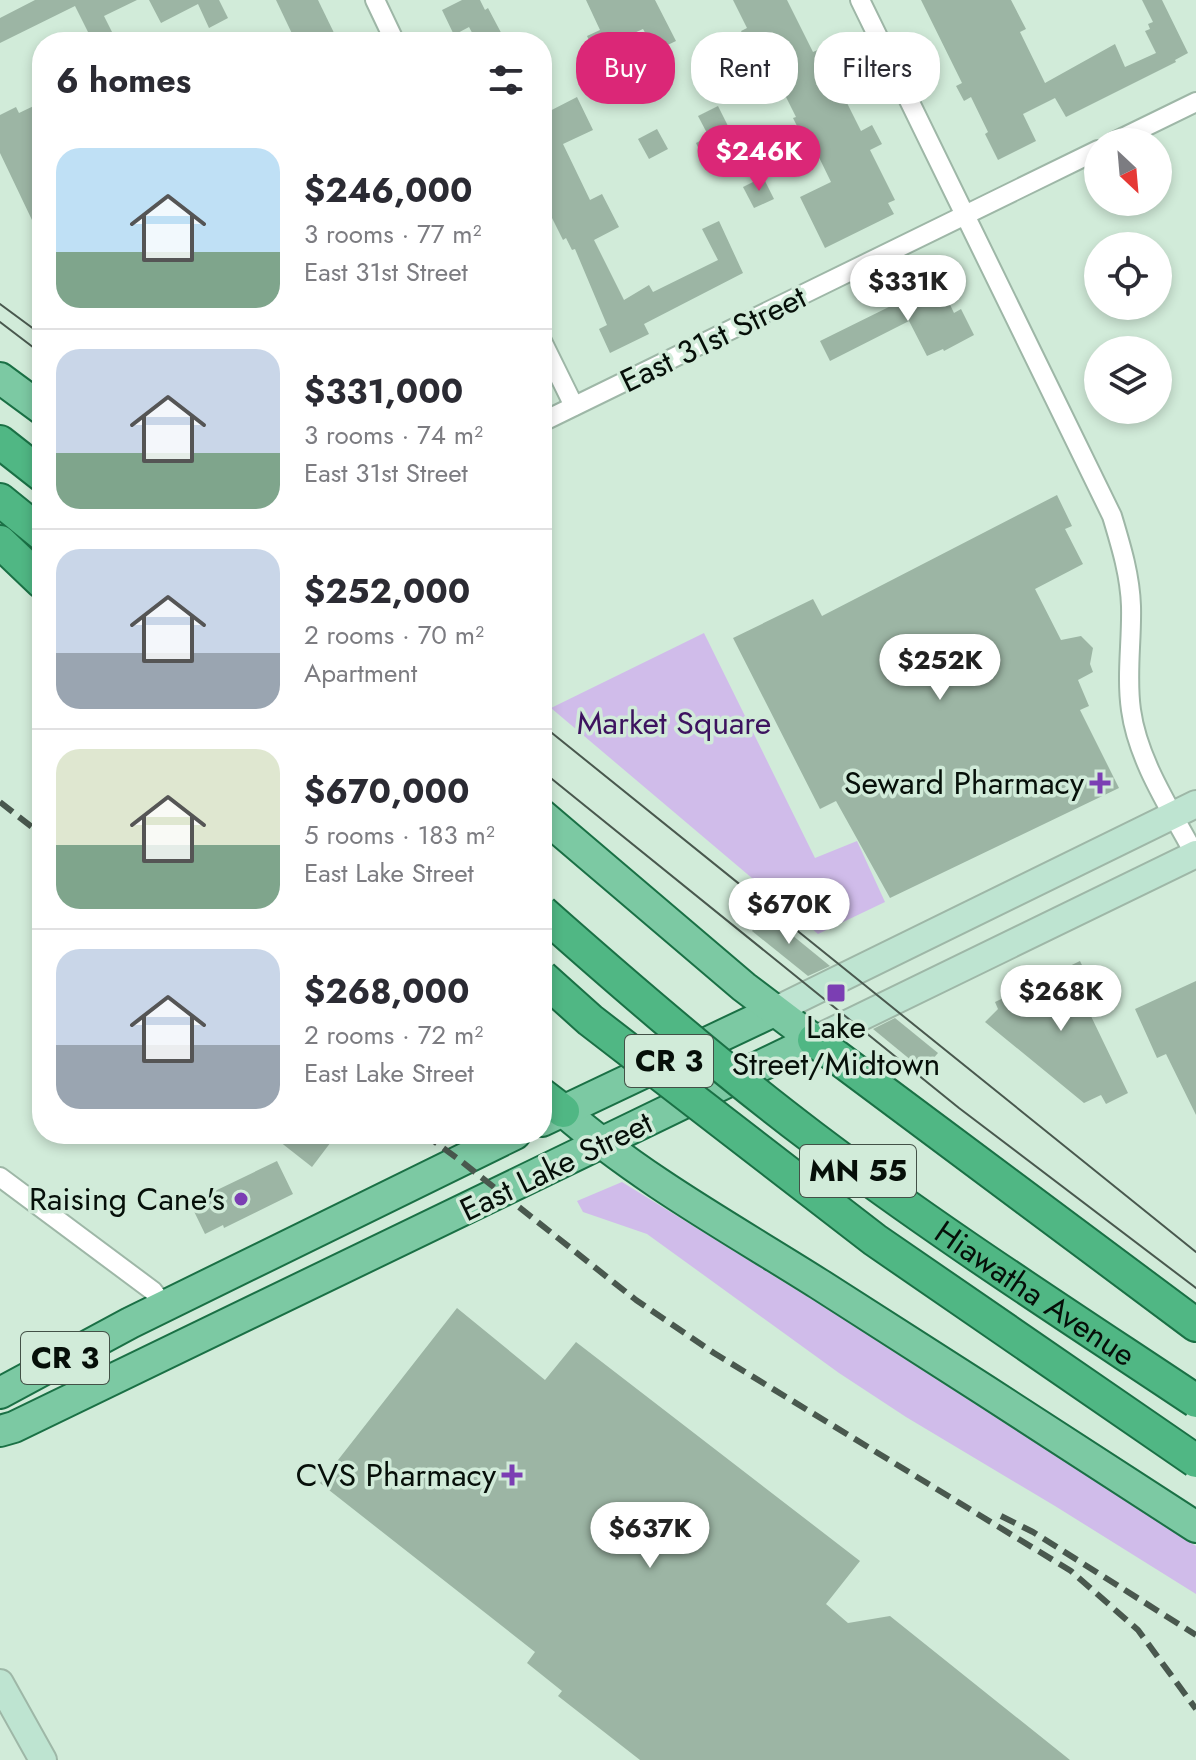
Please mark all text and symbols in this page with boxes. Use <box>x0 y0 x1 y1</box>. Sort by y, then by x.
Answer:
chip: Buy <box>576 32 675 104</box>
chip: Rent <box>691 32 798 104</box>
chip: Filters <box>814 32 940 104</box>
text: 6 homes <box>56 56 191 105</box>
icon: filters <box>484 58 528 102</box>
pin: $246K <box>703 125 815 193</box>
north arrow <box>1084 128 1172 216</box>
map controls <box>1084 128 1172 424</box>
text: $246K <box>716 132 802 170</box>
text: $246,000 <box>304 166 472 215</box>
icon: home <box>120 180 216 276</box>
text: 3 rooms · 77 m² <box>304 215 481 253</box>
button: locate <box>1084 232 1172 320</box>
text: East 31st Street <box>304 253 468 291</box>
pin: $331K <box>852 255 964 323</box>
text: $331K <box>868 262 948 300</box>
street label: East 31st Street <box>612 274 814 404</box>
button: layers <box>1084 336 1172 424</box>
text: $331,000 <box>304 367 463 416</box>
icon: home <box>120 381 216 477</box>
text: 3 rooms · 74 m² <box>304 416 483 454</box>
text: East 31st Street <box>304 454 468 492</box>
text: $252,000 <box>304 567 470 616</box>
icon: home <box>120 581 216 677</box>
text: 2 rooms · 70 m² <box>304 616 484 654</box>
pin: $252K <box>884 634 996 702</box>
text: $252K <box>897 641 983 679</box>
text: Apartment <box>304 654 417 692</box>
park label: Market Square <box>577 700 771 746</box>
place label: Seward Pharmacy <box>844 760 1085 806</box>
text: $670,000 <box>304 767 469 816</box>
marker: Seward Pharmacy <box>1091 774 1109 792</box>
icon: home <box>120 781 216 877</box>
text: 5 rooms · 183 m² <box>304 816 495 854</box>
text: East Lake Street <box>304 854 474 892</box>
pin: $670K <box>733 878 845 946</box>
text: $670K <box>747 885 831 923</box>
pin: $268K <box>1005 965 1117 1033</box>
text: $268,000 <box>304 967 470 1016</box>
text: $268K <box>1018 972 1104 1010</box>
icon: home <box>120 981 216 1077</box>
marker: Lake Street/Midtown <box>825 982 847 1004</box>
place label: Lake Street/Midtown <box>732 1004 940 1087</box>
text: 2 rooms · 72 m² <box>304 1016 483 1054</box>
road number: CR 3 <box>625 1035 713 1087</box>
text: East Lake Street <box>304 1054 474 1092</box>
street label: East Lake Street <box>452 1099 660 1232</box>
road number: MN 55 <box>800 1145 916 1197</box>
place label: Raising Cane's <box>29 1176 225 1222</box>
marker: Raising Cane's <box>232 1190 250 1208</box>
street label: Hiawatha Avenue <box>925 1209 1144 1378</box>
road number: CR 3 <box>21 1332 109 1384</box>
place label: CVS Pharmacy <box>296 1452 497 1498</box>
marker: CVS Pharmacy <box>503 1466 521 1484</box>
pin: $637K <box>594 1502 706 1570</box>
text: $637K <box>608 1509 692 1547</box>

